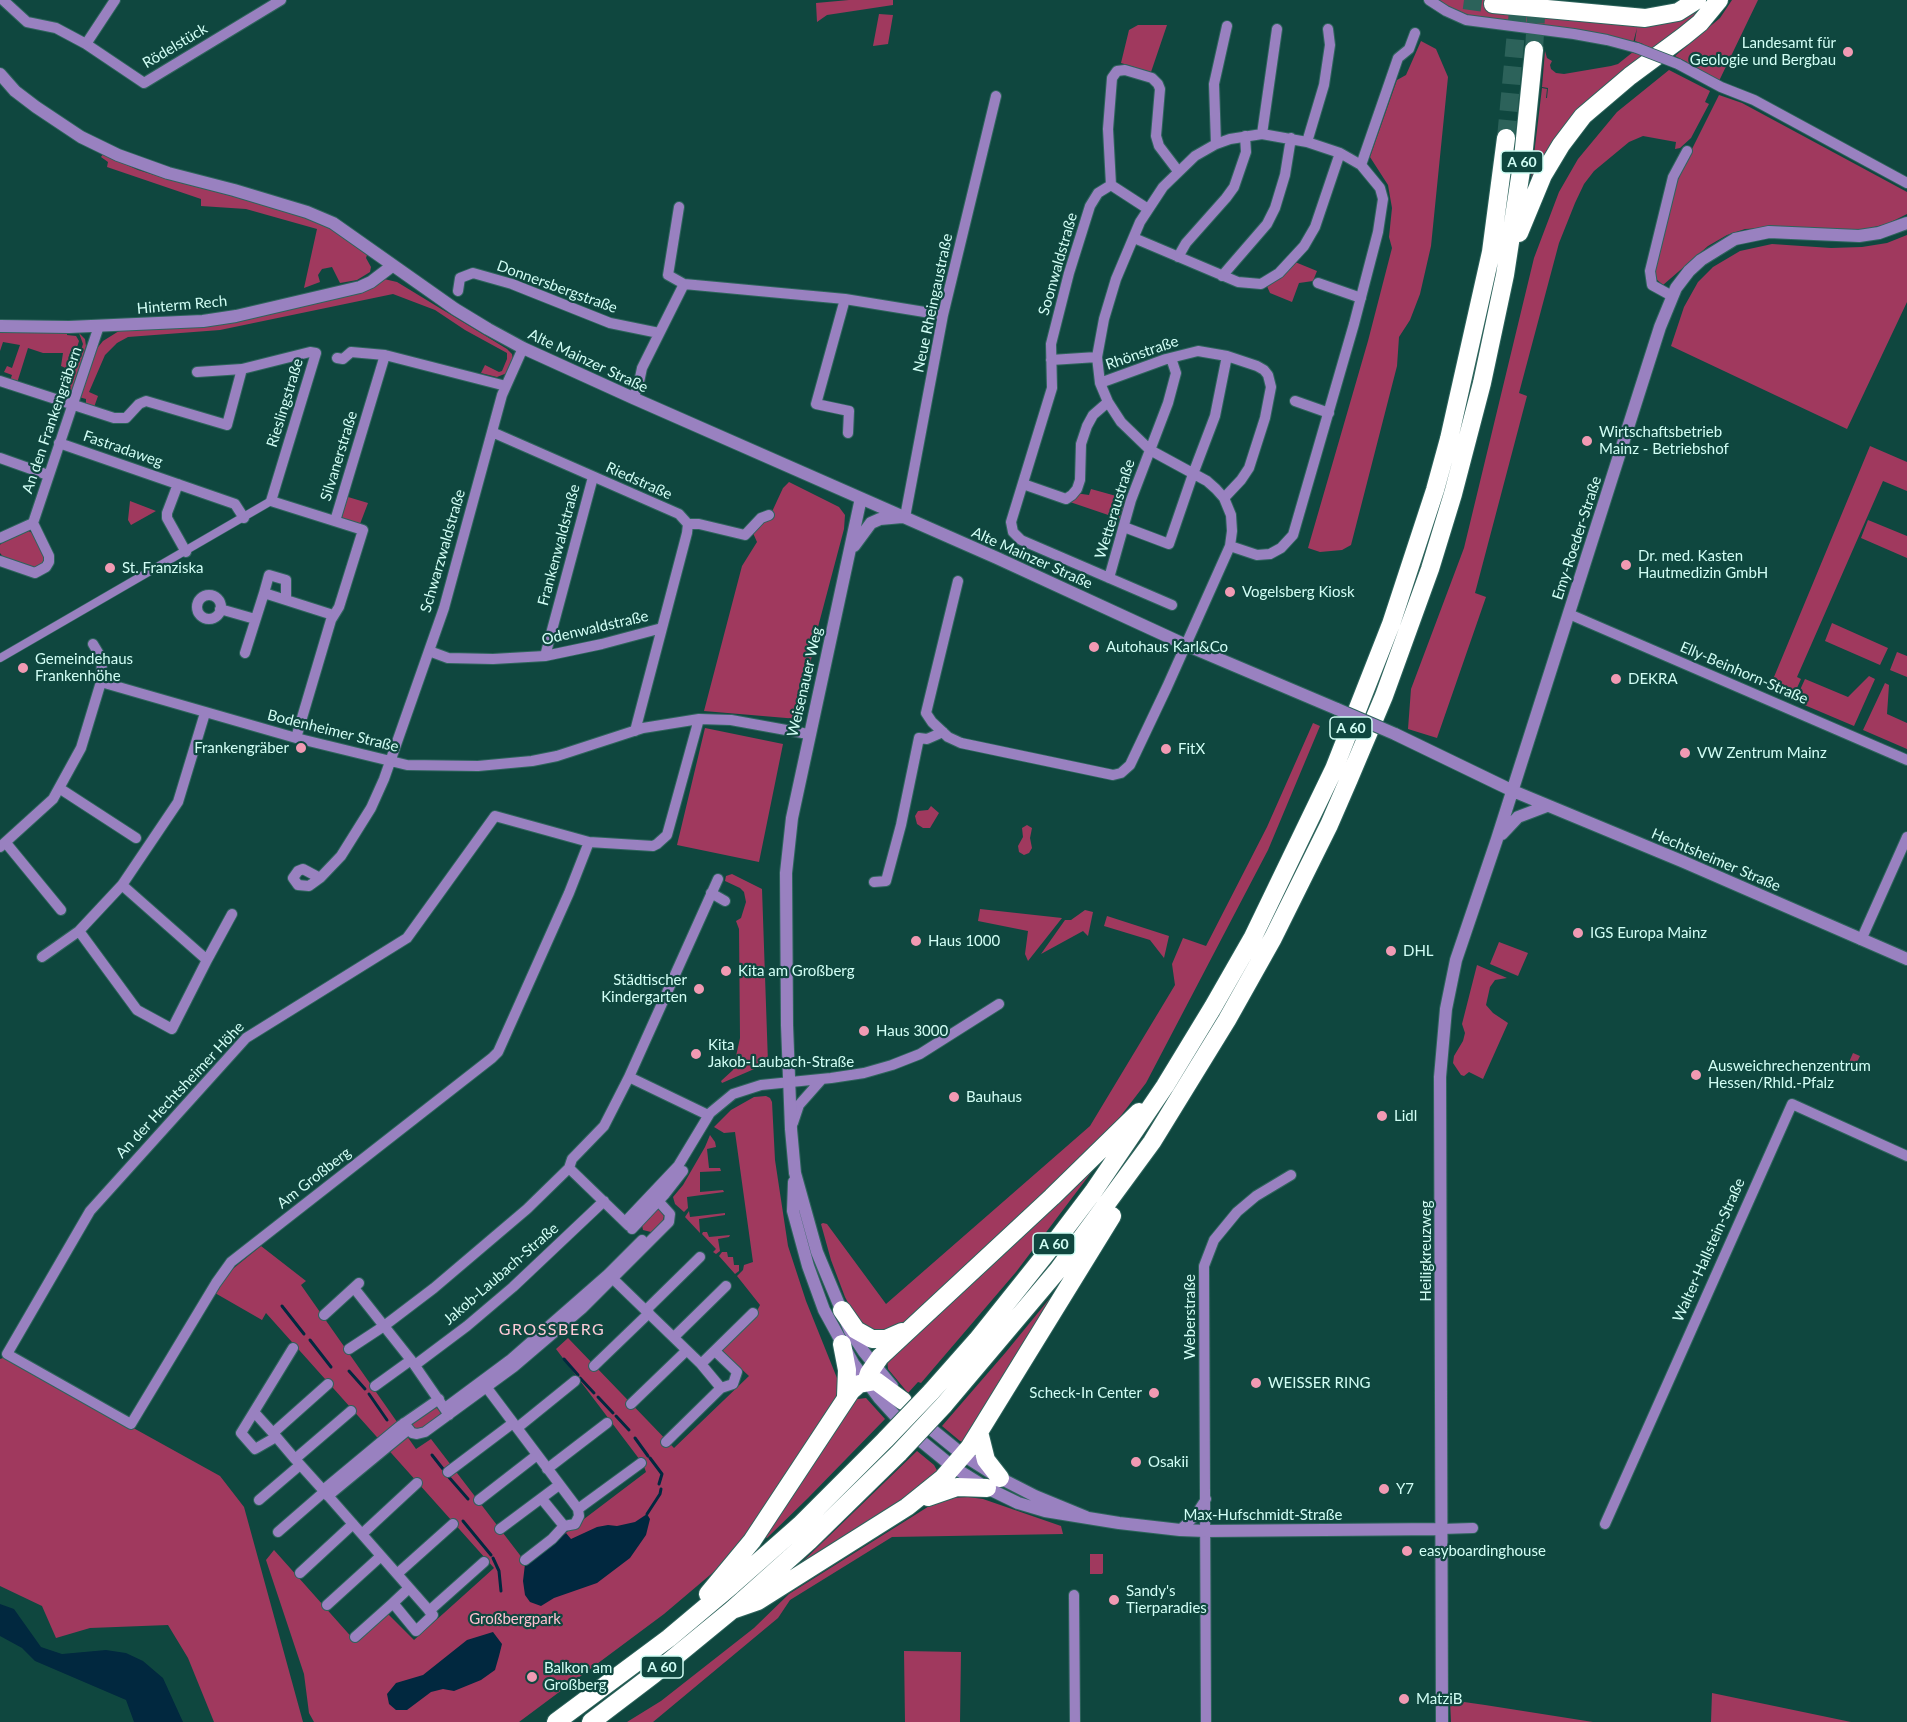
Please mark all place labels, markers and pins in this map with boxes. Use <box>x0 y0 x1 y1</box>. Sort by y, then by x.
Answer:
place label: Landesamt für Geologie und Bergbau <box>1690 34 1836 69</box>
marker: Landesamt für Geologie und Bergbau <box>1841 45 1855 59</box>
place label: Wirtschaftsbetrieb Mainz - Betriebshof <box>1599 423 1729 458</box>
marker: Wirtschaftsbetrieb Mainz - Betriebshof <box>1580 434 1594 448</box>
place label: Dr. med. Kasten Hautmedizin GmbH <box>1638 547 1768 582</box>
marker: Dr. med. Kasten Hautmedizin GmbH <box>1619 558 1633 572</box>
place label: St. Franziska <box>122 559 204 577</box>
marker: St. Franziska <box>103 561 117 575</box>
place label: Vogelsberg Kiosk <box>1242 583 1355 601</box>
marker: Vogelsberg Kiosk <box>1223 585 1237 599</box>
place label: Autohaus Karl&Co <box>1106 638 1228 656</box>
marker: Autohaus Karl&Co <box>1087 640 1101 654</box>
place label: Gemeindehaus Frankenhöhe <box>35 650 133 685</box>
marker: Gemeindehaus Frankenhöhe <box>16 661 30 675</box>
place label: DEKRA <box>1628 670 1678 688</box>
marker: DEKRA <box>1609 672 1623 686</box>
place label: Frankengräber <box>194 739 289 757</box>
place label: FitX <box>1178 740 1205 758</box>
marker: Frankengräber <box>294 741 308 755</box>
marker: FitX <box>1159 742 1173 756</box>
place label: VW Zentrum Mainz <box>1697 744 1827 762</box>
marker: VW Zentrum Mainz <box>1678 746 1692 760</box>
place label: IGS Europa Mainz <box>1590 924 1707 942</box>
marker: IGS Europa Mainz <box>1571 926 1585 940</box>
place label: Haus 1000 <box>928 932 1000 950</box>
marker: Haus 1000 <box>909 934 923 948</box>
place label: DHL <box>1403 942 1434 960</box>
marker: DHL <box>1384 944 1398 958</box>
place label: Kita am Großberg <box>738 962 854 980</box>
marker: Kita am Großberg <box>719 964 733 978</box>
place label: Städtischer Kindergarten <box>601 971 687 1006</box>
marker: Städtischer Kindergarten <box>692 982 706 996</box>
place label: Haus 3000 <box>876 1022 948 1040</box>
marker: Haus 3000 <box>857 1024 871 1038</box>
place label: Kita Jakob-Laubach-Straße <box>708 1036 854 1071</box>
marker: Kita Jakob-Laubach-Straße <box>689 1047 703 1061</box>
place label: Ausweichrechenzentrum Hessen/Rhld.-Pfalz <box>1708 1057 1871 1092</box>
marker: Ausweichrechenzentrum Hessen/Rhld.-Pfalz <box>1689 1068 1703 1082</box>
place label: Bauhaus <box>966 1088 1022 1106</box>
marker: Bauhaus <box>947 1090 961 1104</box>
place label: Lidl <box>1394 1107 1417 1125</box>
marker: Lidl <box>1375 1109 1389 1123</box>
place label: WEISSER RING <box>1268 1374 1371 1392</box>
marker: WEISSER RING <box>1249 1376 1263 1390</box>
place label: Scheck-In Center <box>1029 1384 1142 1402</box>
marker: Scheck-In Center <box>1147 1386 1161 1400</box>
place label: Osakii <box>1148 1453 1189 1471</box>
marker: Osakii <box>1129 1455 1143 1469</box>
place label: Y7 <box>1396 1480 1414 1498</box>
marker: Y7 <box>1377 1482 1391 1496</box>
place label: easyboardinghouse <box>1419 1542 1546 1560</box>
marker: easyboardinghouse <box>1400 1544 1414 1558</box>
place label: Sandy's Tierparadies <box>1126 1582 1207 1617</box>
marker: Sandy's Tierparadies <box>1107 1593 1121 1607</box>
place label: Balkon am Großberg <box>544 1659 612 1694</box>
marker: Balkon am Großberg <box>525 1670 539 1684</box>
place label: MatziB <box>1416 1690 1462 1708</box>
marker: MatziB <box>1397 1692 1411 1706</box>

